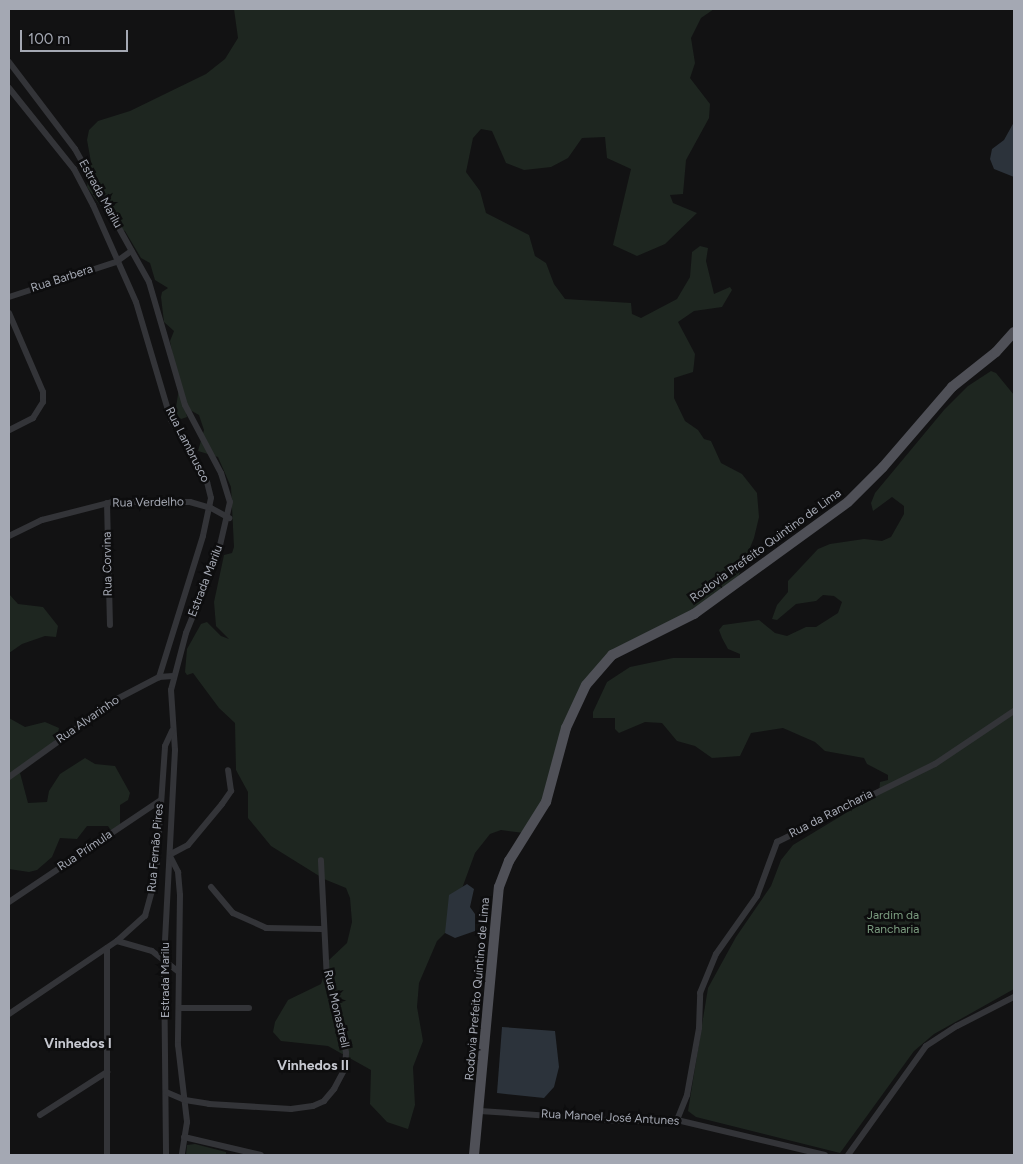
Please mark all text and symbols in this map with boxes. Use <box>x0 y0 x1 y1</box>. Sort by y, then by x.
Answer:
scale bar <box>22 20 130 52</box>
text: 100 m <box>28 30 70 48</box>
street label: Estrada Marilu <box>75 157 125 231</box>
street label: Rua Barbera <box>29 262 95 296</box>
street label: Rua Lambrusco <box>162 405 212 485</box>
street label: Rodovia Prefeito Quintino de Lima <box>688 486 844 606</box>
street label: Rua Verdelho <box>112 495 184 511</box>
street label: Rua Corvina <box>100 531 116 597</box>
street label: Estrada Marilu <box>186 543 226 619</box>
street label: Rua Alvarinho <box>54 693 122 747</box>
street label: Rua da Rancharia <box>787 787 875 841</box>
street label: Rua Fernão Pires <box>145 803 167 893</box>
street label: Rua Prímula <box>55 828 115 874</box>
street label: Rodovia Prefeito Quintino de Lima <box>463 897 493 1081</box>
park label: Jardim da Rancharia <box>867 909 919 937</box>
street label: Estrada Marilu <box>159 942 173 1018</box>
street label: Rua Monastrell <box>320 969 352 1049</box>
district label: Vinhedos I <box>44 1036 112 1052</box>
district label: Vinhedos II <box>277 1058 349 1074</box>
street label: Rua Manoel José Antunes <box>540 1107 680 1129</box>

